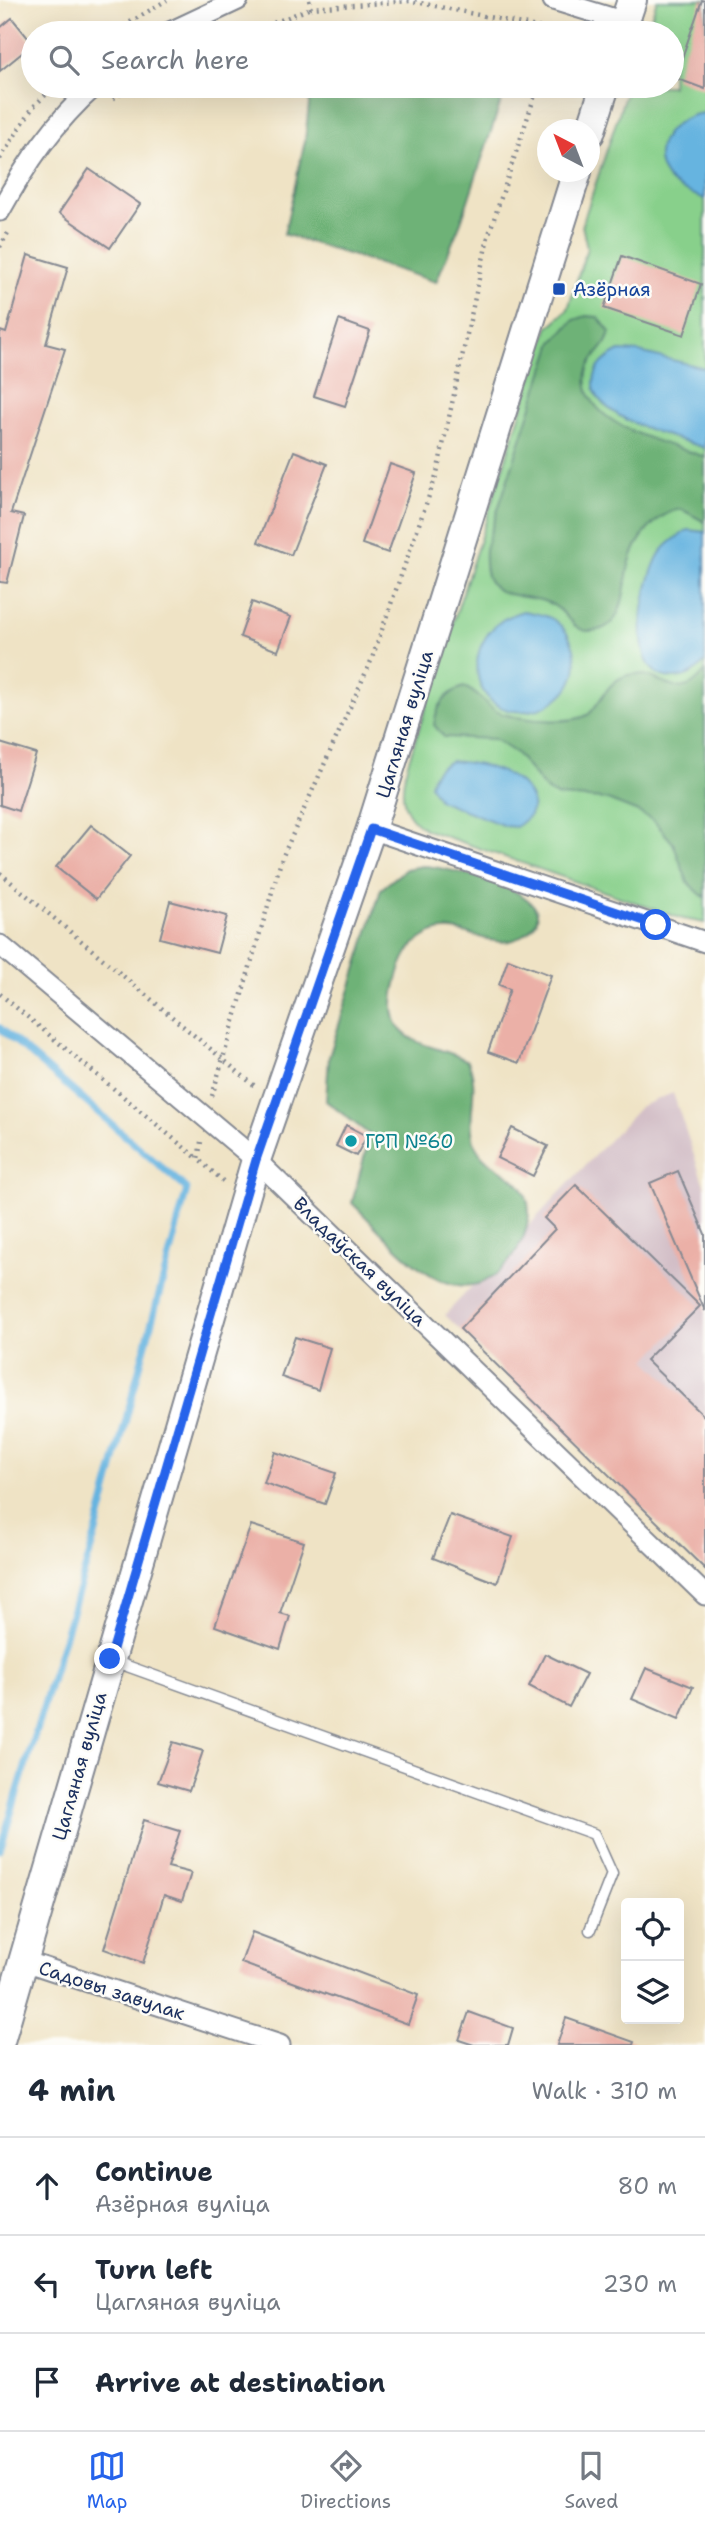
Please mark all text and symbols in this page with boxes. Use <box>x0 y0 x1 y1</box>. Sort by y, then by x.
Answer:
search box <box>21 21 684 98</box>
icon: search <box>45 41 83 79</box>
text: Search here <box>101 42 250 77</box>
north arrow <box>537 119 600 182</box>
place label: Азёрная <box>573 277 651 302</box>
marker: Азёрная <box>551 281 567 297</box>
street label: Цагляная вуліца <box>370 647 439 801</box>
route start <box>640 909 671 940</box>
place label: ГРП №60 <box>365 1129 453 1154</box>
marker: ГРП №60 <box>343 1133 359 1149</box>
street label: Владаўская вуліца <box>288 1191 432 1332</box>
route end <box>94 1643 125 1674</box>
street label: Цагляная вуліца <box>46 1689 113 1843</box>
map controls <box>621 1898 684 2024</box>
button: locate <box>621 1898 684 1961</box>
street label: Садовы завулак <box>36 1955 188 2026</box>
button: layers <box>621 1961 684 2024</box>
text: 4 min <box>28 2070 115 2111</box>
text: Walk · 310 m <box>532 2076 677 2106</box>
text: Continue <box>95 2154 213 2189</box>
icon: ahead <box>28 2167 66 2205</box>
text: 80 m <box>618 2171 677 2201</box>
text: Азёрная вуліца <box>95 2189 270 2219</box>
text: Turn left <box>95 2252 212 2287</box>
icon: left <box>28 2265 66 2303</box>
text: 230 m <box>603 2269 677 2299</box>
text: Цагляная вуліца <box>95 2287 281 2317</box>
icon: arrive <box>28 2363 66 2401</box>
text: Arrive at destination <box>95 2365 385 2400</box>
tab: Map <box>87 2447 127 2514</box>
tab: Directions <box>301 2447 391 2514</box>
tab: Saved <box>564 2447 618 2514</box>

